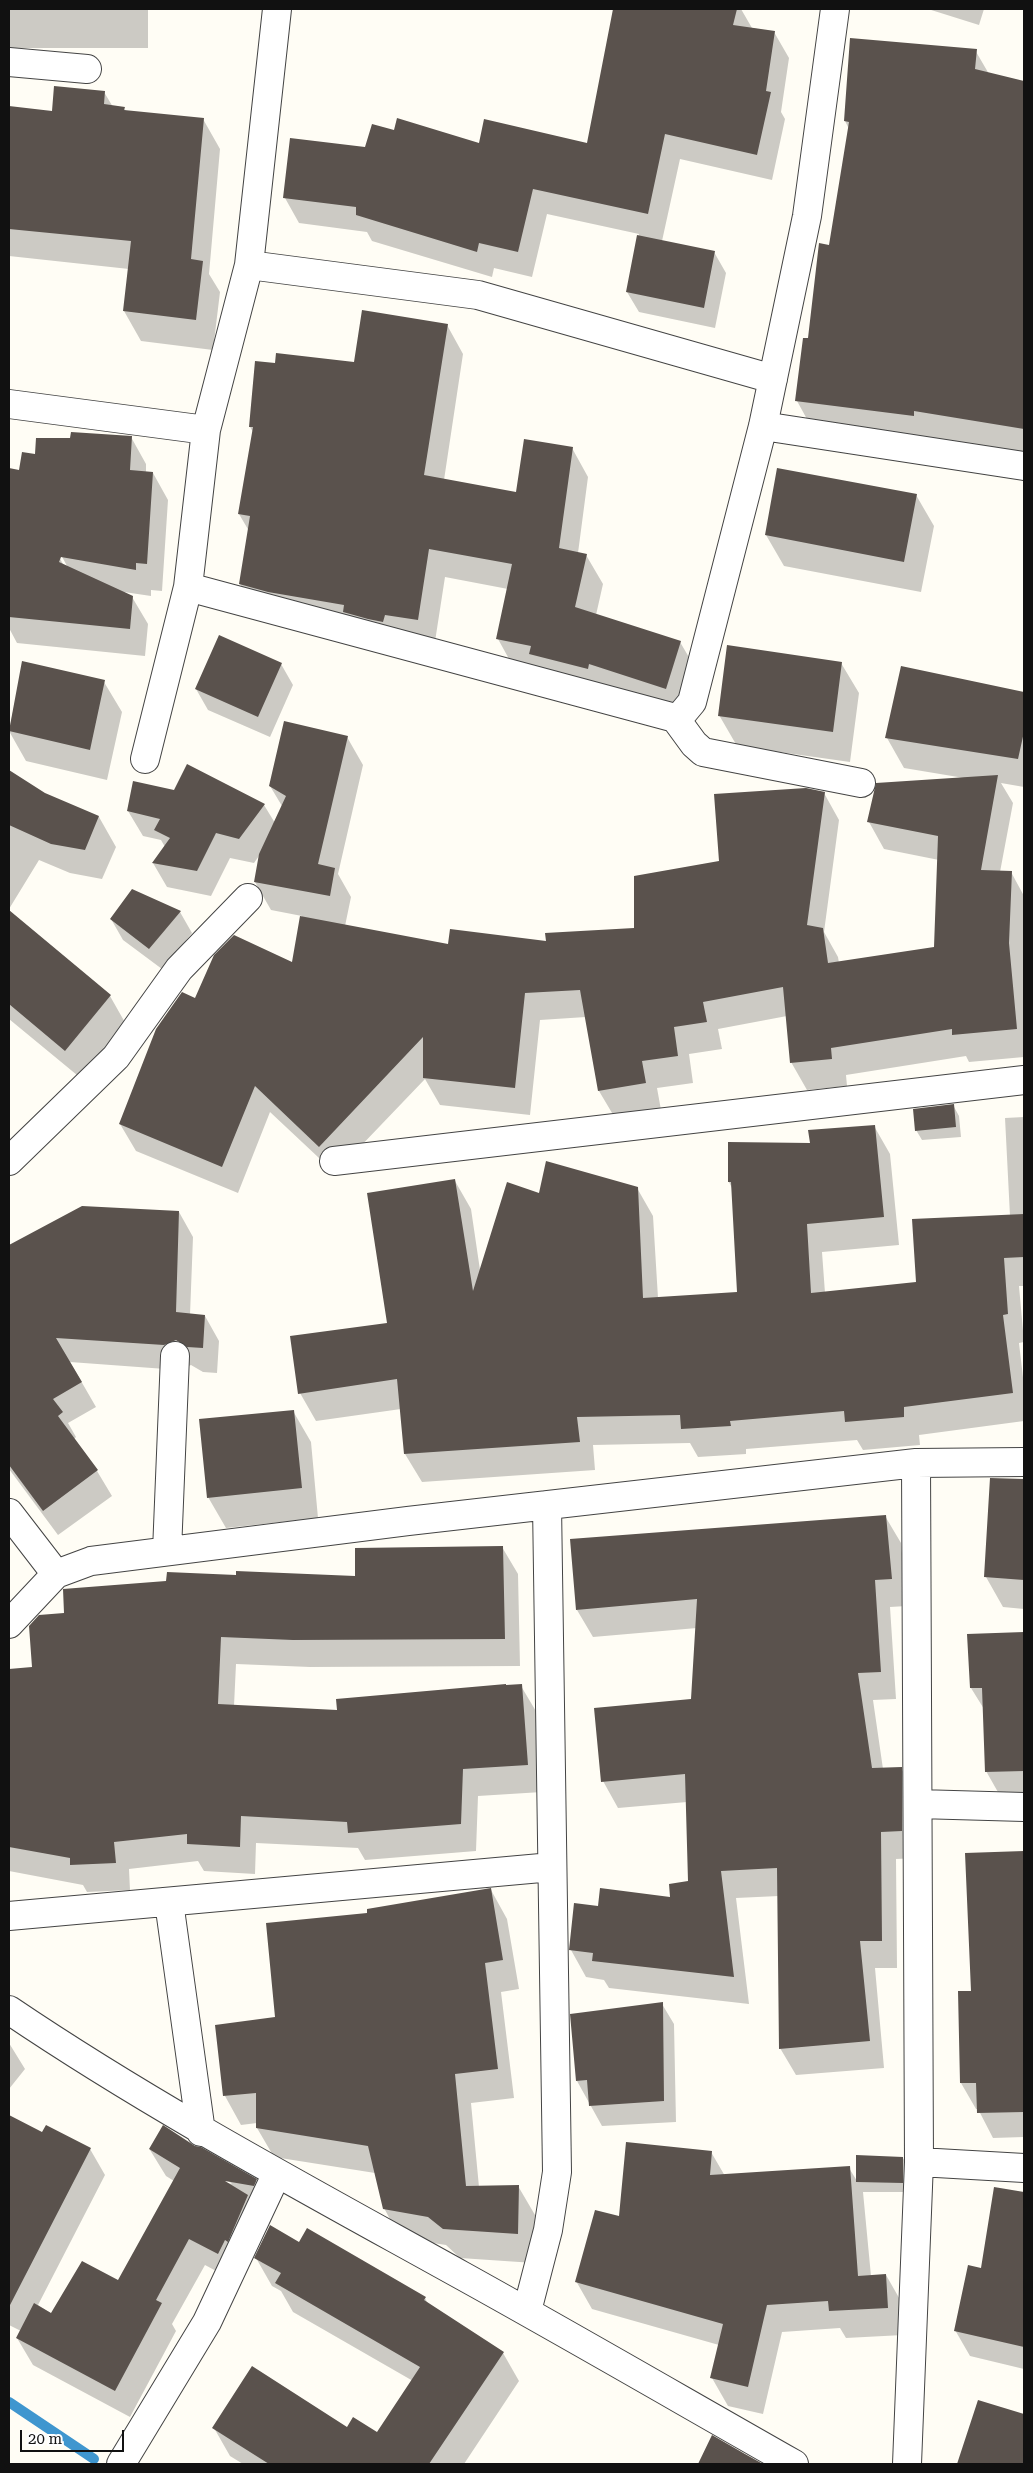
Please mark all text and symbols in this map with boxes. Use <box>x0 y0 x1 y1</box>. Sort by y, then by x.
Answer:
scale bar <box>22 2420 126 2452</box>
text: 20 m <box>28 2430 62 2448</box>

